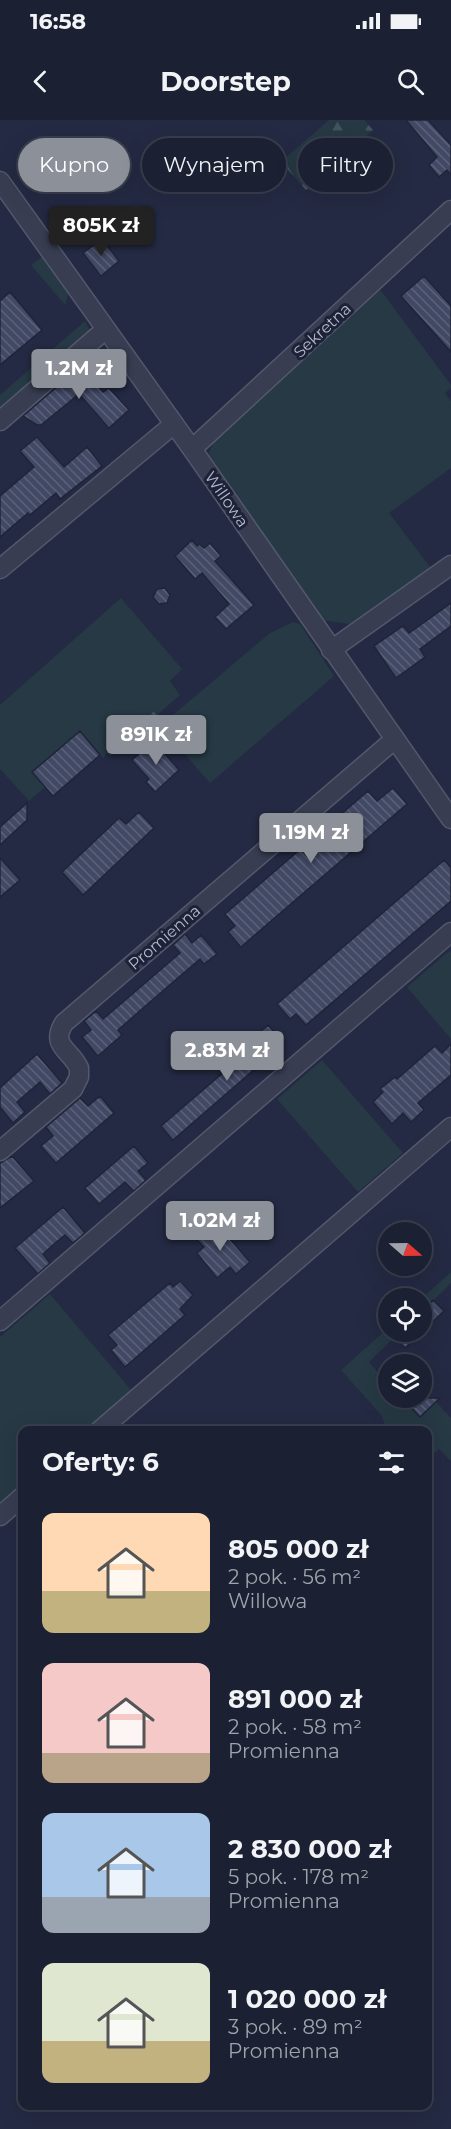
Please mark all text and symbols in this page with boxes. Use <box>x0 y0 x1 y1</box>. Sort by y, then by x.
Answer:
text: 16:58 <box>30 8 86 35</box>
icon: back <box>24 65 57 98</box>
text: Doorstep <box>160 65 291 98</box>
icon: search <box>394 65 427 98</box>
chip: Kupno <box>18 138 130 192</box>
chip: Wynajem <box>142 138 286 192</box>
chip: Filtry <box>298 138 393 192</box>
pin: 805K zł <box>46 206 156 257</box>
text: 805K zł <box>63 213 139 237</box>
street label: Sekretna <box>290 299 355 362</box>
pin: 1.2M zł <box>24 349 134 400</box>
text: 1.2M zł <box>45 356 113 380</box>
street label: Willowa <box>201 468 253 531</box>
pin: 891K zł <box>101 715 211 766</box>
text: 891K zł <box>120 722 192 746</box>
pin: 1.19M zł <box>249 813 373 864</box>
text: 1.19M zł <box>273 820 349 844</box>
street label: Promienna <box>124 901 204 974</box>
pin: 2.83M zł <box>165 1031 289 1082</box>
text: 2.83M zł <box>185 1038 269 1062</box>
pin: 1.02M zł <box>158 1201 282 1252</box>
text: 1.02M zł <box>180 1208 260 1232</box>
north arrow <box>378 1222 432 1276</box>
map controls <box>378 1222 432 1408</box>
button: locate <box>378 1288 432 1342</box>
button: layers <box>378 1354 432 1408</box>
text: Oferty: 6 <box>42 1446 159 1478</box>
icon: filters <box>375 1446 408 1479</box>
text: 805 000 zł <box>228 1533 369 1565</box>
icon: home <box>90 1537 162 1609</box>
text: 2 pok. · 56 m² <box>228 1565 361 1589</box>
text: Willowa <box>228 1589 307 1613</box>
text: 891 000 zł <box>228 1683 362 1715</box>
icon: home <box>90 1687 162 1759</box>
text: 2 pok. · 58 m² <box>228 1715 362 1739</box>
text: Promienna <box>228 1739 340 1763</box>
text: 2 830 000 zł <box>228 1833 391 1865</box>
icon: home <box>90 1837 162 1909</box>
text: 5 pok. · 178 m² <box>228 1865 369 1889</box>
text: Promienna <box>228 1889 340 1913</box>
text: 1 020 000 zł <box>228 1983 386 2015</box>
icon: home <box>90 1987 162 2059</box>
text: 3 pok. · 89 m² <box>228 2015 363 2039</box>
text: Promienna <box>228 2039 340 2063</box>

